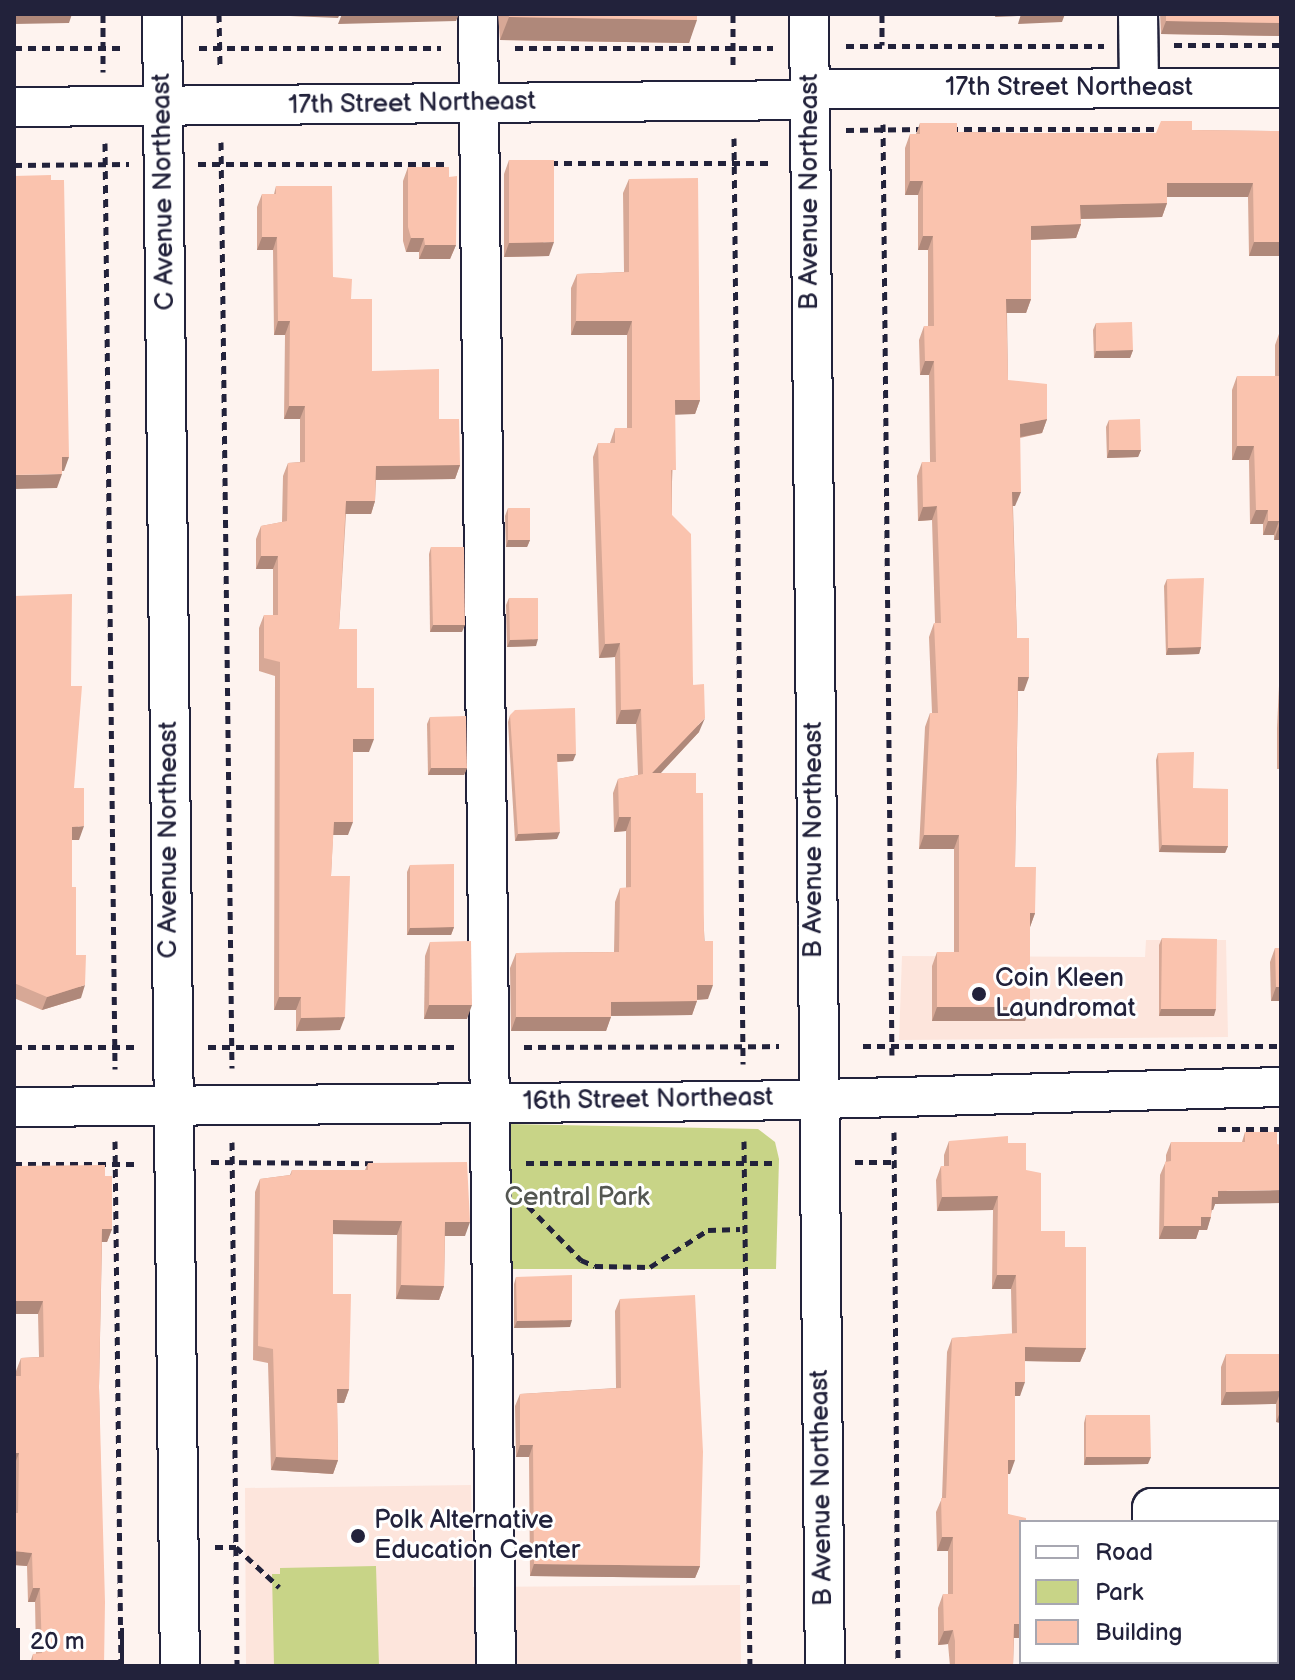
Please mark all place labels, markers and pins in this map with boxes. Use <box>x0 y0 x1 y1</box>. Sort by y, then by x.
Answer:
place label: Coin Kleen Laundromat <box>995 963 1136 1024</box>
marker: Coin Kleen Laundromat <box>970 985 988 1003</box>
place label: Polk Alternative Education Center <box>374 1505 580 1566</box>
marker: Polk Alternative Education Center <box>349 1527 367 1545</box>

